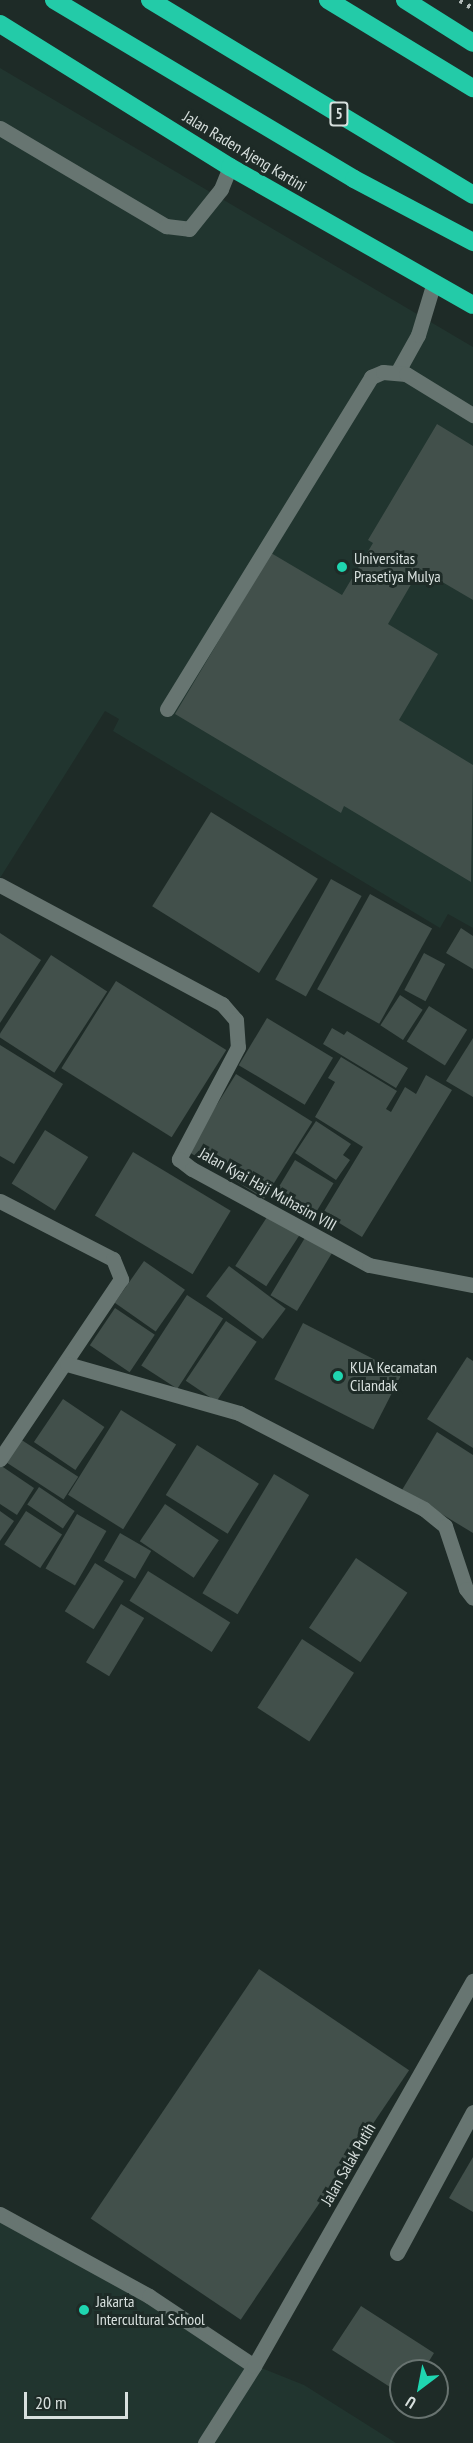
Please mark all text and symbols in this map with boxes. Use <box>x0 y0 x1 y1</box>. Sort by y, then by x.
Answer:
road number: 5 <box>328 102 350 126</box>
street label: Jalan Raden Ajeng Kartini <box>180 106 310 196</box>
place label: Universitas Prasetiya Mulya <box>354 548 441 586</box>
marker: Universitas Prasetiya Mulya <box>335 560 349 574</box>
street label: Jalan Kyai Haji Muhasim VIII <box>196 1143 340 1235</box>
place label: KUA Kecamatan Cilandak <box>350 1357 438 1395</box>
marker: KUA Kecamatan Cilandak <box>331 1369 345 1383</box>
street label: Jalan Salak Putih <box>317 2119 379 2209</box>
place label: Jakarta Intercultural School <box>96 2291 205 2329</box>
marker: Jakarta Intercultural School <box>77 2303 91 2317</box>
north arrow <box>389 2359 449 2419</box>
scale bar <box>27 2380 130 2418</box>
text: 20 m <box>35 2391 67 2414</box>
text: U <box>402 2392 419 2413</box>

